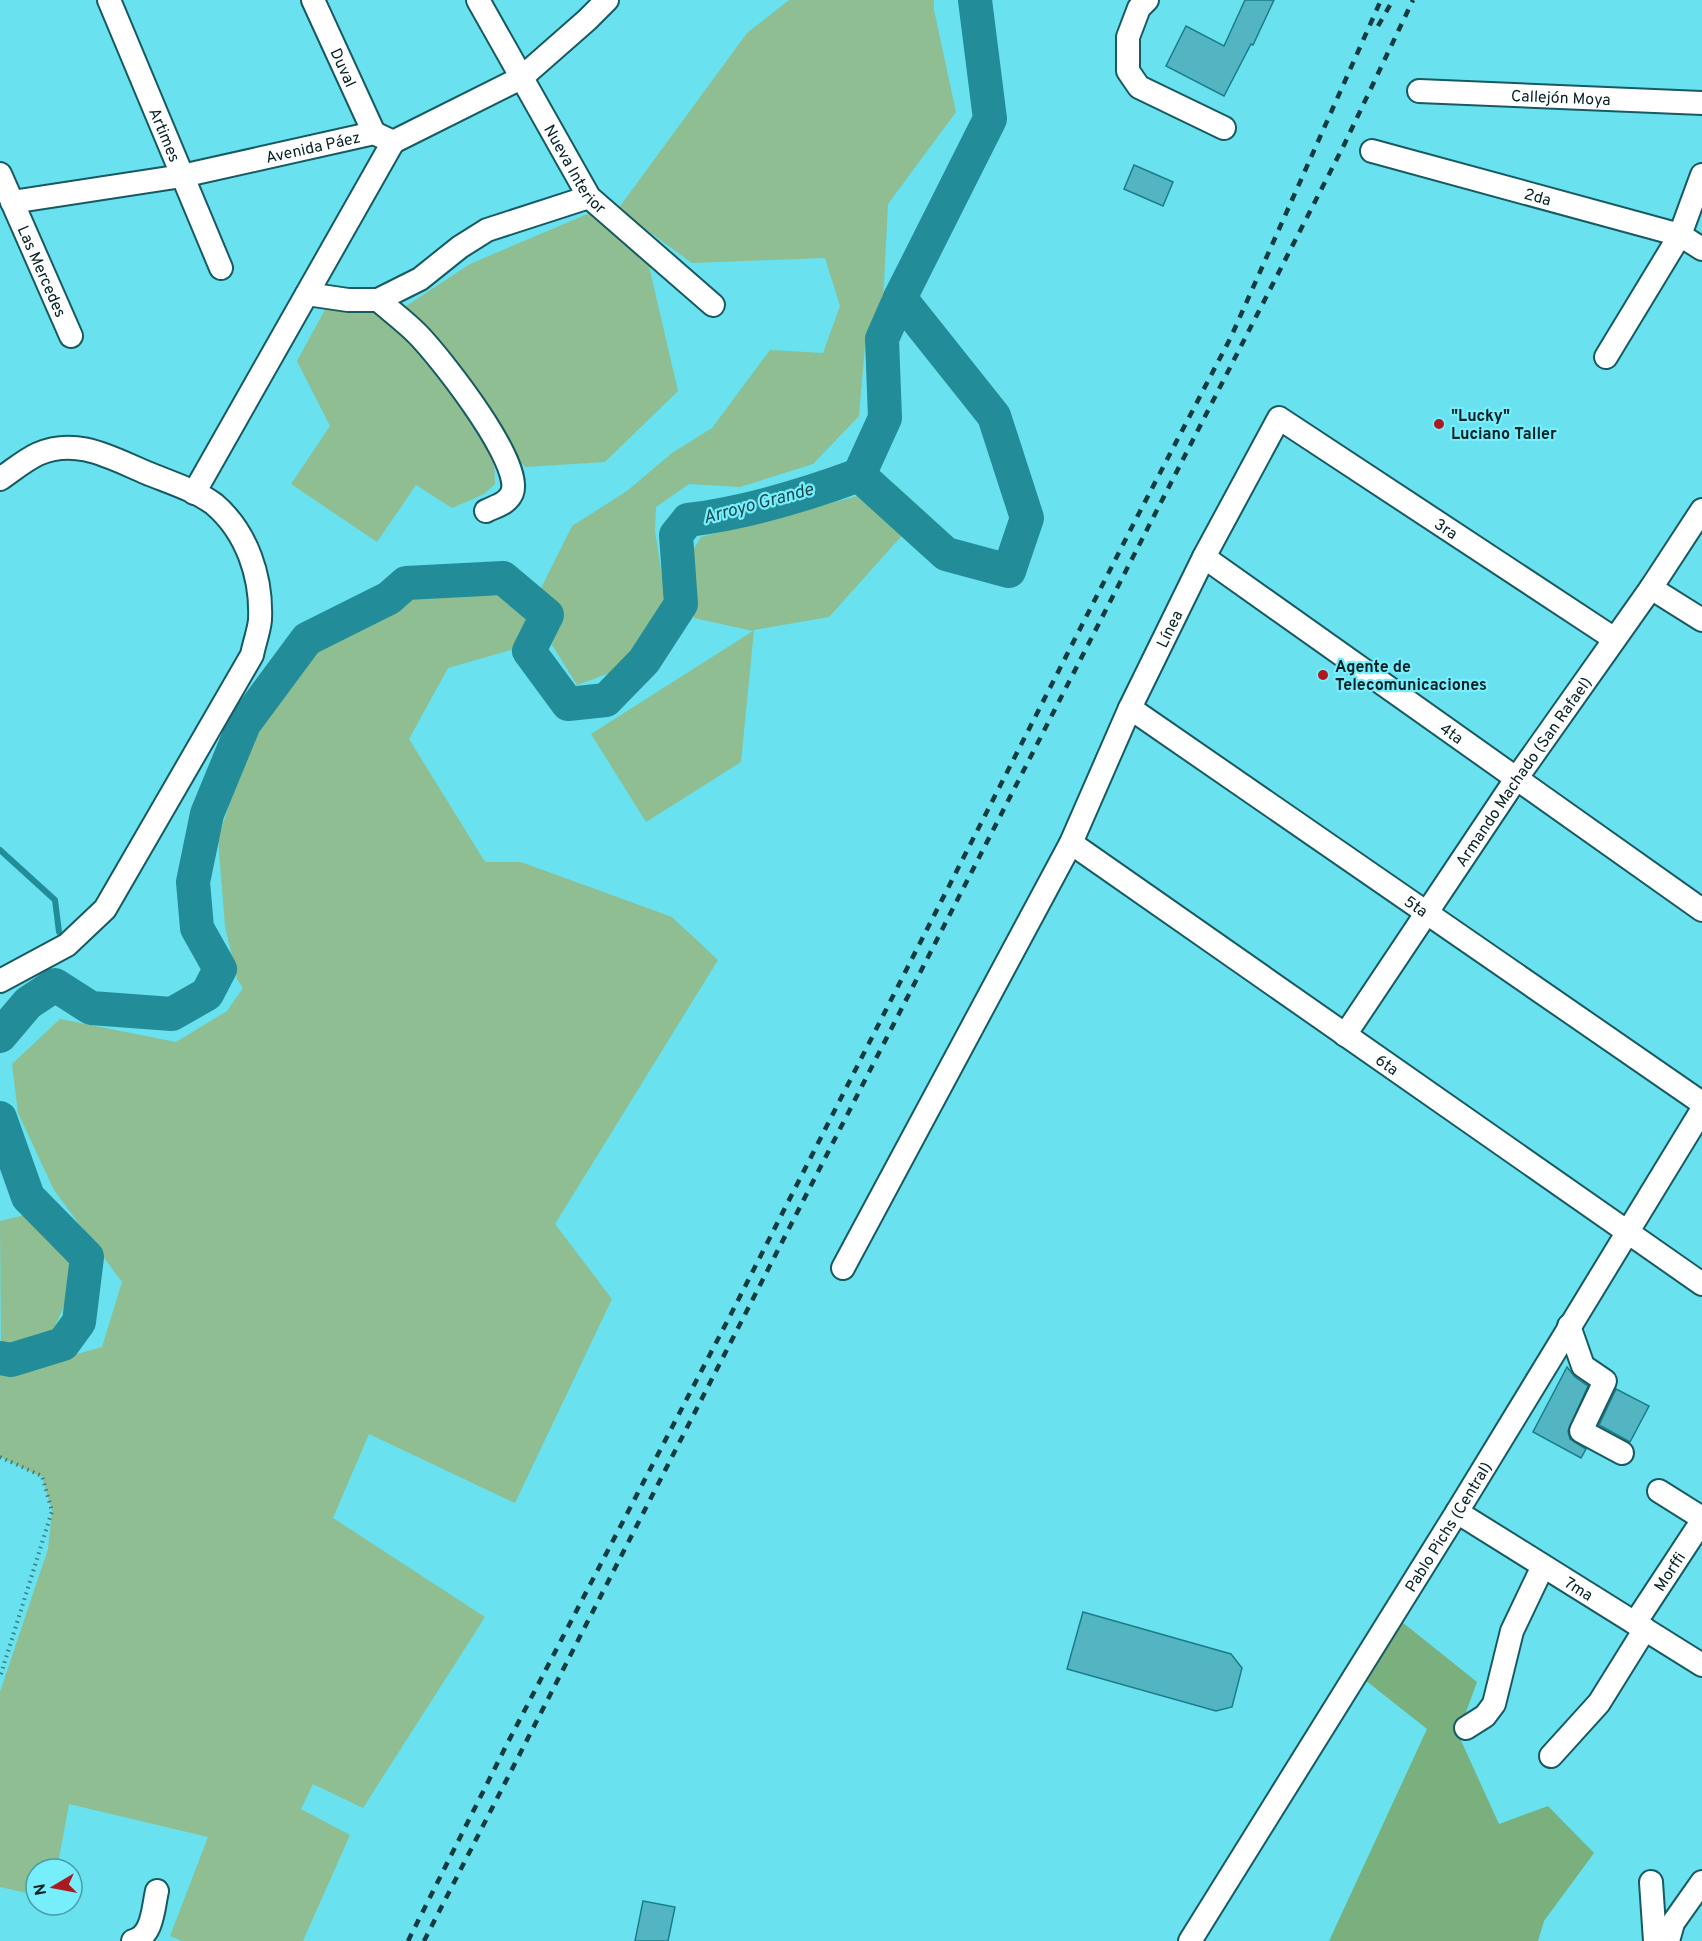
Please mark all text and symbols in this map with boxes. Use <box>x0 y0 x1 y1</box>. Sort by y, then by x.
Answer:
street label: Duval <box>324 45 360 91</box>
street label: Callejón Moya <box>1510 87 1611 111</box>
street label: Artimes <box>143 105 184 166</box>
street label: Nueva Interior <box>538 122 609 219</box>
street label: Avenida Páez <box>264 128 362 169</box>
street label: 2da <box>1522 185 1553 211</box>
street label: Las Mercedes <box>12 223 70 321</box>
place label: "Lucky" Luciano Taller <box>1451 407 1557 445</box>
marker: "Lucky" Luciano Taller <box>1432 417 1446 431</box>
water label: Arroyo Grande <box>701 479 817 530</box>
street label: 3ra <box>1430 515 1461 545</box>
street label: Línea <box>1153 608 1188 652</box>
place label: Agente de Telecomunicaciones <box>1335 658 1487 696</box>
marker: Agente de Telecomunicaciones <box>1316 668 1330 682</box>
street label: Armando Machado (San Rafael) <box>1452 674 1597 871</box>
street label: 4ta <box>1435 719 1467 750</box>
street label: 5ta <box>1400 892 1431 923</box>
street label: 6ta <box>1371 1051 1402 1081</box>
street label: Pablo Pichs (Central) <box>1402 1459 1497 1596</box>
street label: Morffi <box>1651 1549 1691 1596</box>
street label: 7ma <box>1560 1574 1596 1606</box>
north arrow <box>24 1857 84 1917</box>
text: N <box>30 1882 52 1897</box>

